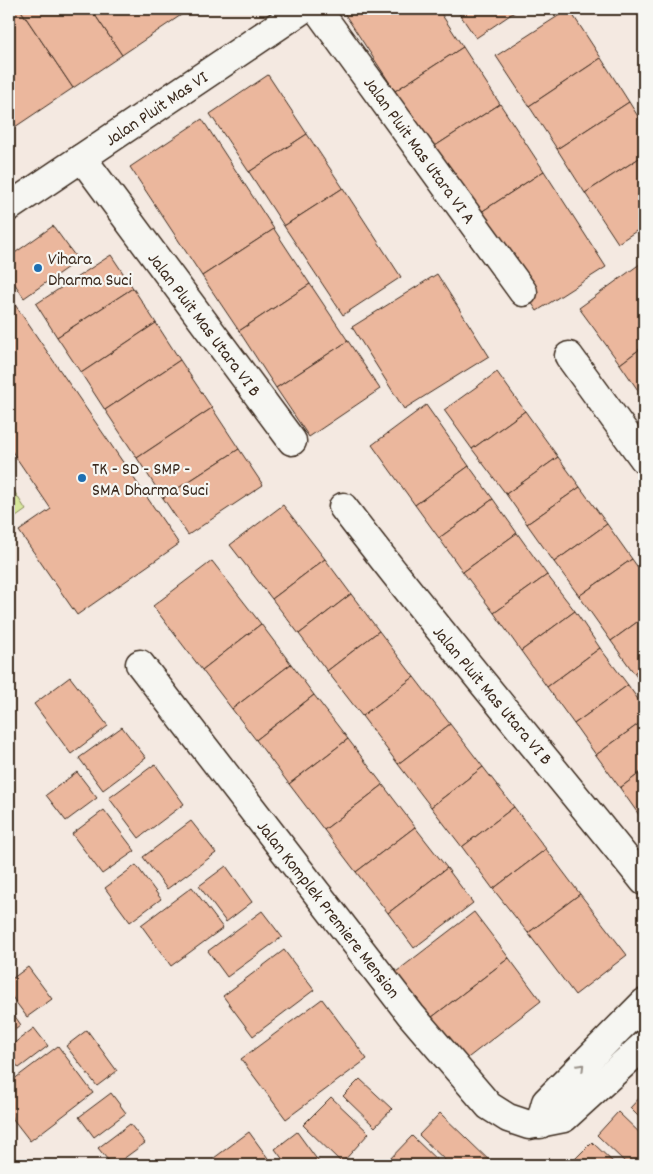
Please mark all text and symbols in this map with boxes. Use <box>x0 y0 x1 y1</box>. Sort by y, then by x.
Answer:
street label: Jalan Pluit Mas VI <box>101 66 214 154</box>
street label: Jalan Pluit Mas Utara VI A <box>356 73 480 230</box>
place label: Vihara Dharma Suci <box>48 248 132 294</box>
street label: Jalan Pluit Mas Utara VI B <box>140 248 266 403</box>
marker: Vihara Dharma Suci <box>32 262 44 274</box>
place label: TK - SD - SMP - SMA Dharma Suci <box>92 458 208 504</box>
marker: TK - SD - SMP - SMA Dharma Suci <box>76 472 88 484</box>
street label: Jalan Pluit Mas Utara VI B <box>425 622 557 772</box>
street label: Jalan Komplek Premiere Mension <box>249 816 405 1005</box>
one-way arrow <box>575 1064 584 1073</box>

